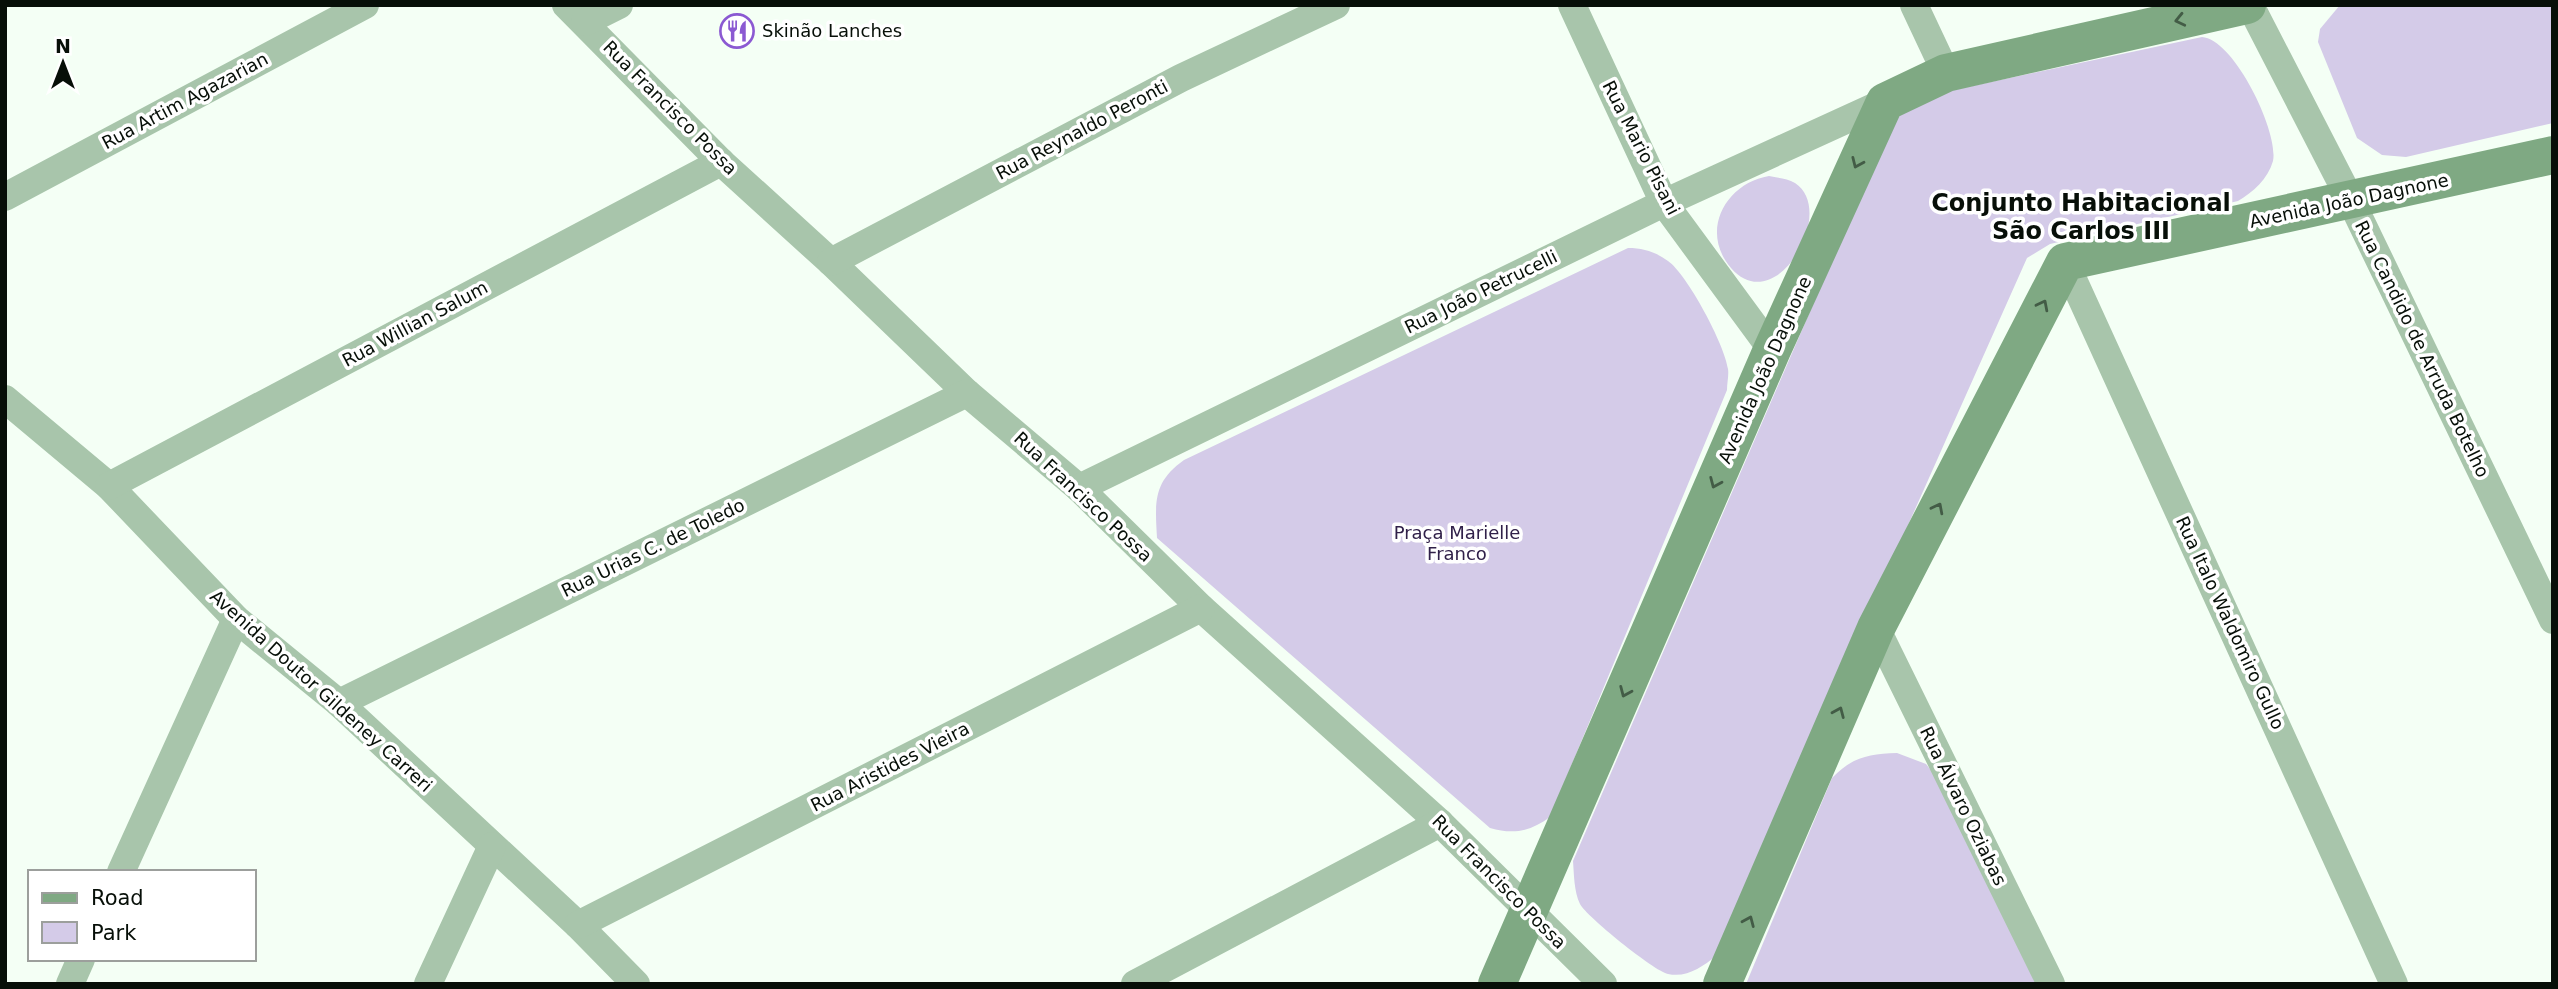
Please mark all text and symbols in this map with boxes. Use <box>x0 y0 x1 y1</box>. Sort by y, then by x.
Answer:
restaurant icon: Skinão Lanches <box>718 12 756 50</box>
one-way arrow <box>2174 12 2186 27</box>
place label: Skinão Lanches <box>762 20 902 41</box>
north arrow <box>28 28 98 98</box>
text: N <box>55 35 71 57</box>
street label: Rua Francisco Possa <box>599 36 742 179</box>
street label: Rua Artim Agazarian <box>98 48 271 153</box>
street label: Rua Reynaldo Peronti <box>992 75 1171 184</box>
street label: Rua Mario Pisani <box>1599 77 1684 218</box>
one-way arrow <box>1851 156 1865 168</box>
street label: Avenida João Dagnone <box>2247 169 2450 232</box>
district label: Conjunto Habitacional São Carlos III <box>1931 189 2231 245</box>
street label: Rua Candido de Arruda Botelho <box>2351 217 2494 481</box>
street label: Rua João Petrucelli <box>1401 245 1560 338</box>
street label: Avenida João Dagnone <box>1714 273 1815 467</box>
street label: Rua Willian Salum <box>338 276 491 371</box>
one-way arrow <box>2034 300 2048 313</box>
street label: Rua Francisco Possa <box>1010 427 1157 566</box>
one-way arrow <box>1709 476 1723 488</box>
street label: Rua Urias C. de Toledo <box>558 494 748 601</box>
one-way arrow <box>1930 502 1943 515</box>
street label: Rua Italo Waldomiro Gullo <box>2172 513 2289 733</box>
park label: Praça Marielle Franco <box>1394 522 1520 564</box>
street label: Avenida Doutor Gildeney Carreri <box>206 585 437 796</box>
one-way arrow <box>1619 685 1633 697</box>
one-way arrow <box>1831 707 1845 720</box>
street label: Rua Aristides Vieira <box>807 717 973 816</box>
street label: Rua Álvaro Oziabas <box>1916 723 2011 889</box>
street label: Rua Francisco Possa <box>1428 810 1571 953</box>
legend <box>28 870 256 961</box>
text: Road <box>91 886 144 910</box>
one-way arrow <box>1741 916 1755 928</box>
text: Park <box>91 921 137 945</box>

